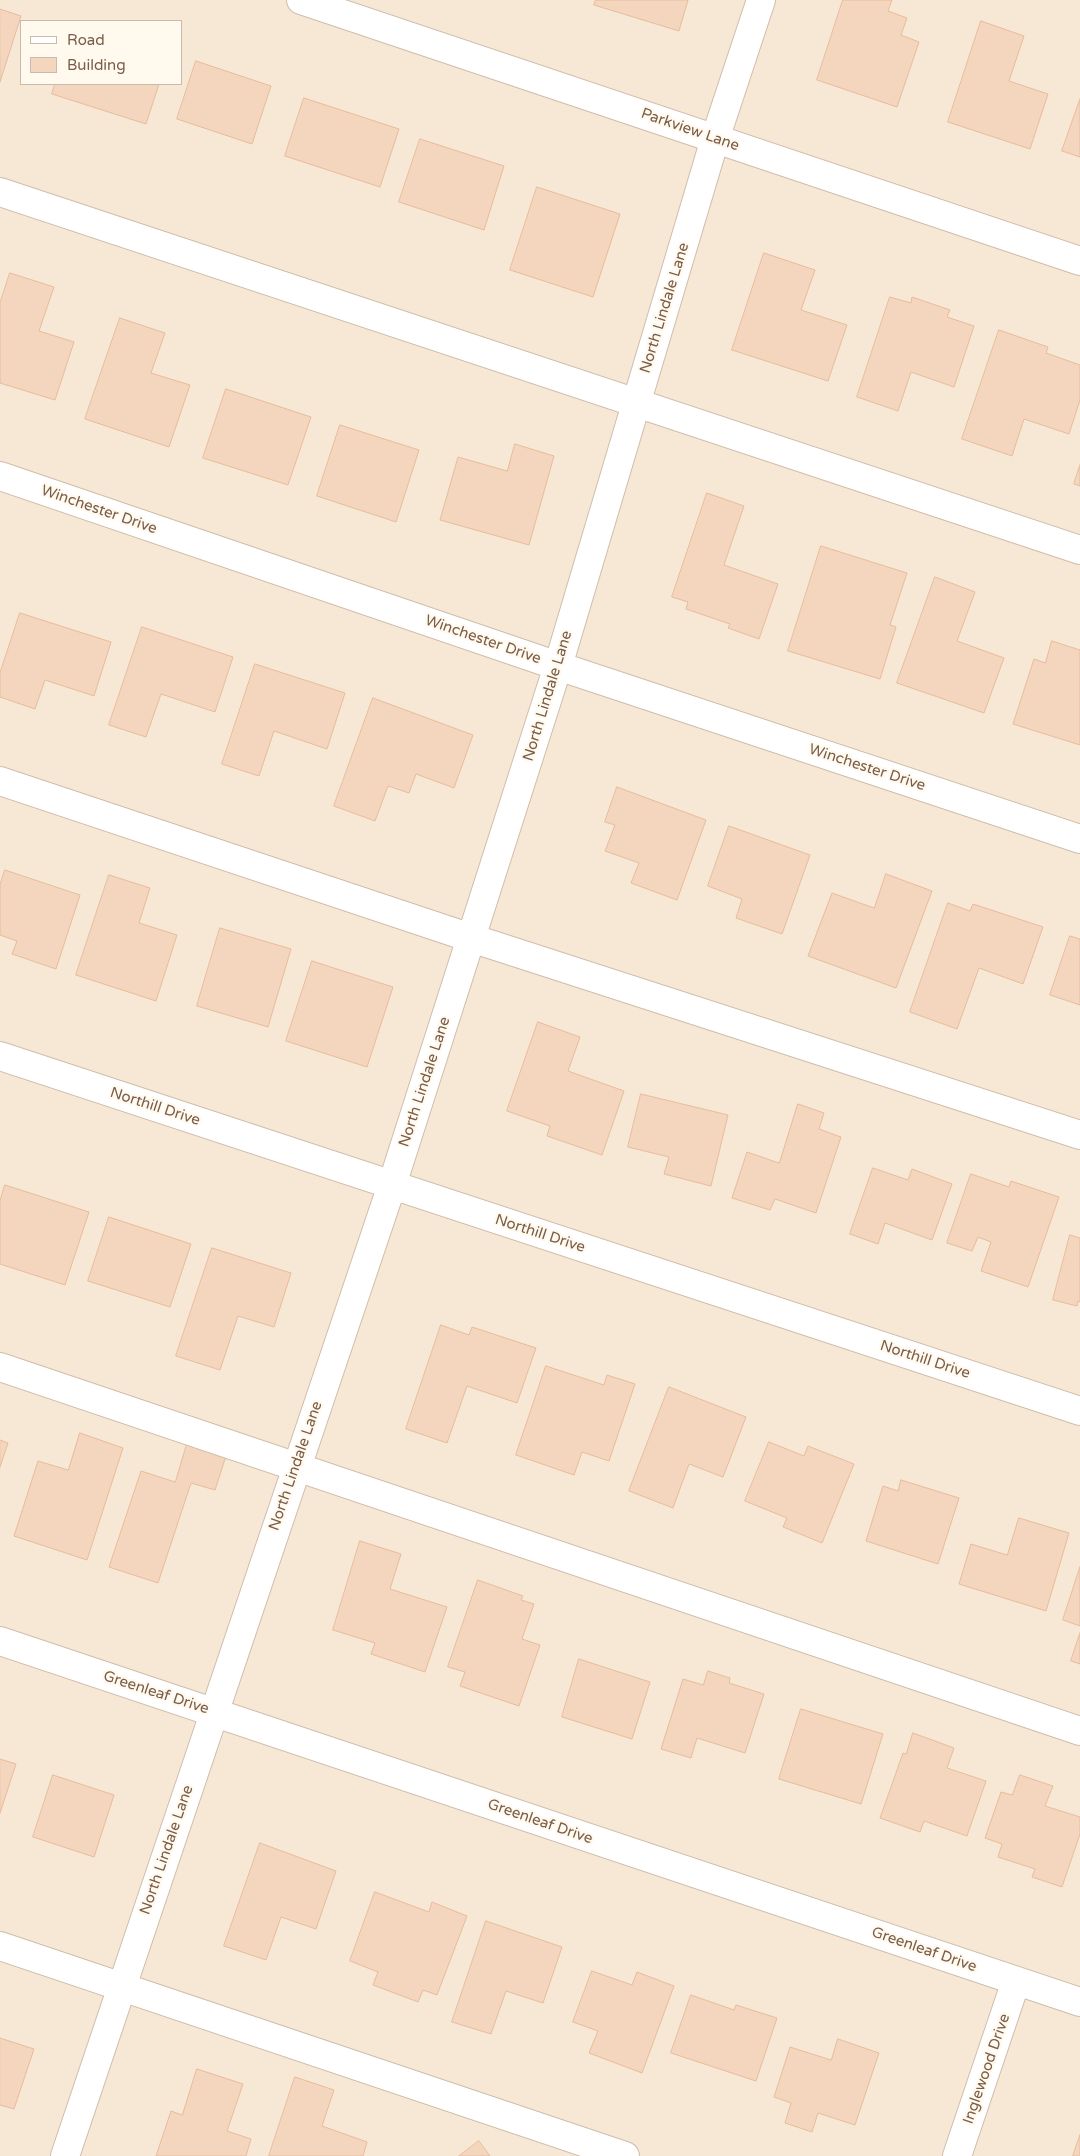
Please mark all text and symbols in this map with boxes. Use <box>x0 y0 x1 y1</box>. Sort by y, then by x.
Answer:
legend <box>20 20 182 85</box>
text: Road <box>67 31 105 49</box>
text: Building <box>67 56 126 74</box>
street label: Parkview Lane <box>639 105 741 155</box>
street label: North Lindale Lane <box>637 240 693 376</box>
street label: Winchester Drive <box>39 482 159 538</box>
street label: Winchester Drive <box>423 612 543 668</box>
street label: North Lindale Lane <box>520 628 576 764</box>
street label: Winchester Drive <box>807 741 927 795</box>
street label: North Lindale Lane <box>395 1015 455 1149</box>
street label: Northill Drive <box>108 1084 202 1130</box>
street label: Northill Drive <box>493 1211 587 1257</box>
street label: Northill Drive <box>878 1337 972 1383</box>
street label: North Lindale Lane <box>265 1399 327 1533</box>
street label: Greenleaf Drive <box>101 1667 211 1719</box>
street label: North Lindale Lane <box>136 1783 198 1917</box>
street label: Greenleaf Drive <box>485 1796 595 1848</box>
street label: Greenleaf Drive <box>869 1924 979 1976</box>
street label: Inglewood Drive <box>960 2012 1014 2126</box>

